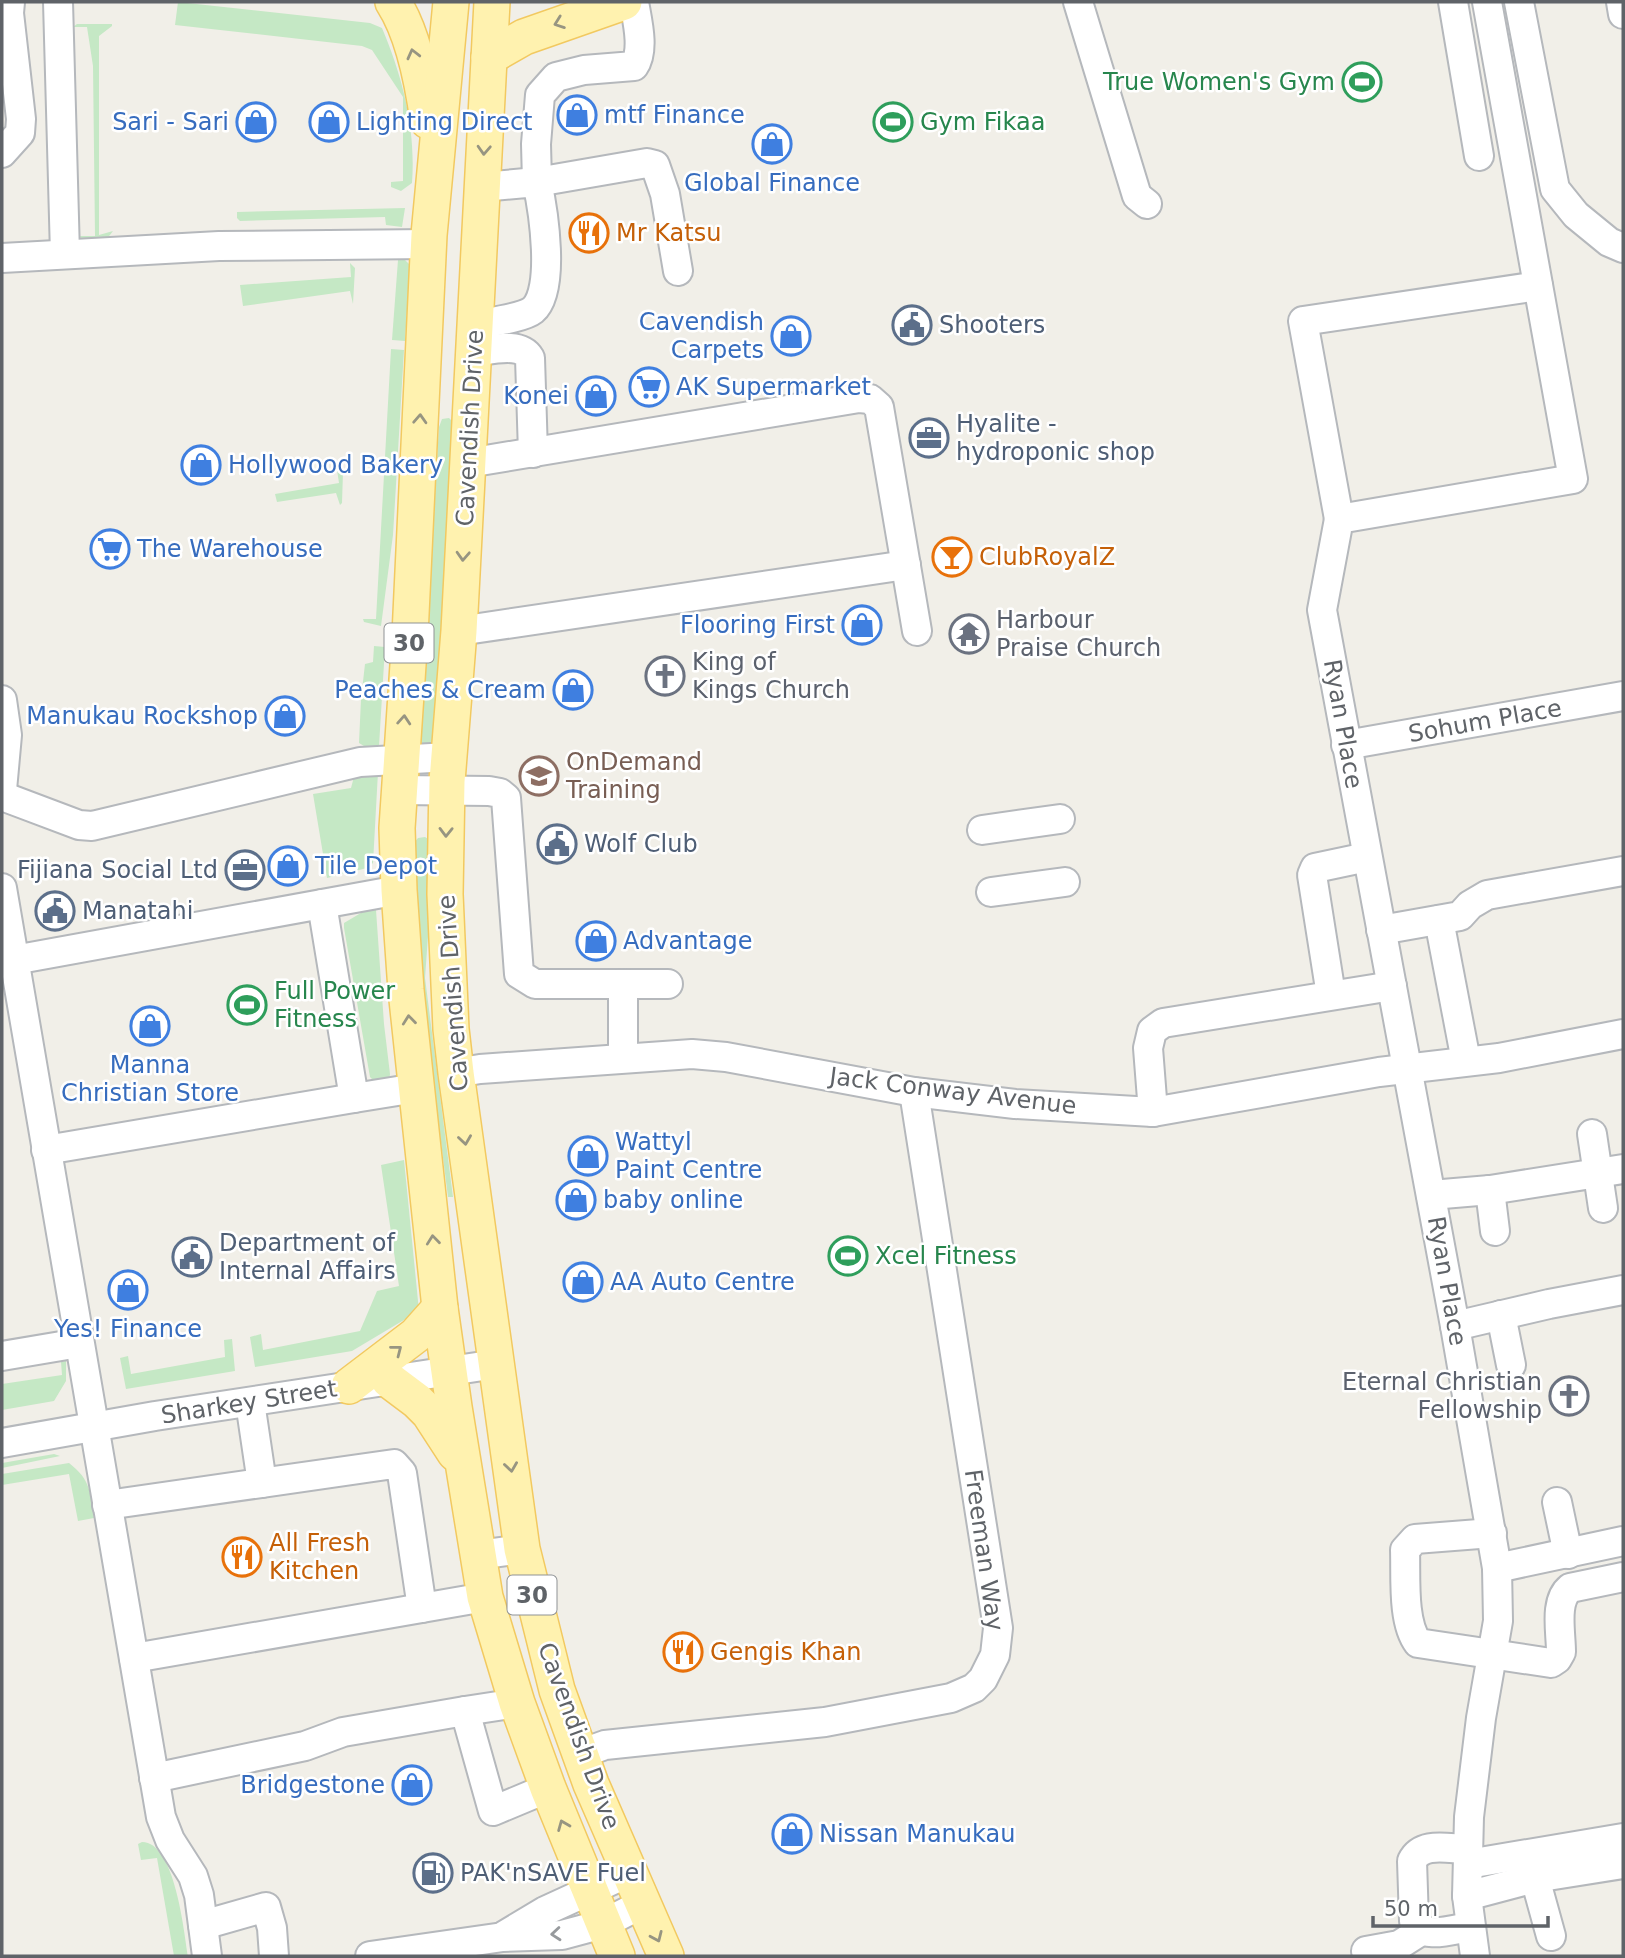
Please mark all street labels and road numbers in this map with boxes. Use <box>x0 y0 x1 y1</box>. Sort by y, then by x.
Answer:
street label: Cavendish Drive <box>451 329 489 527</box>
road number: 30 <box>384 624 434 663</box>
street label: Ryan Place <box>1318 657 1368 791</box>
street label: Sohum Place <box>1406 694 1564 748</box>
street label: Cavendish Drive <box>432 894 474 1092</box>
street label: Jack Conway Avenue <box>826 1062 1078 1120</box>
street label: Ryan Place <box>1422 1214 1472 1348</box>
street label: Sharkey Street <box>159 1374 339 1430</box>
street label: Freeman Way <box>959 1467 1009 1633</box>
road number: 30 <box>508 1576 556 1614</box>
street label: Cavendish Drive <box>532 1639 626 1833</box>

